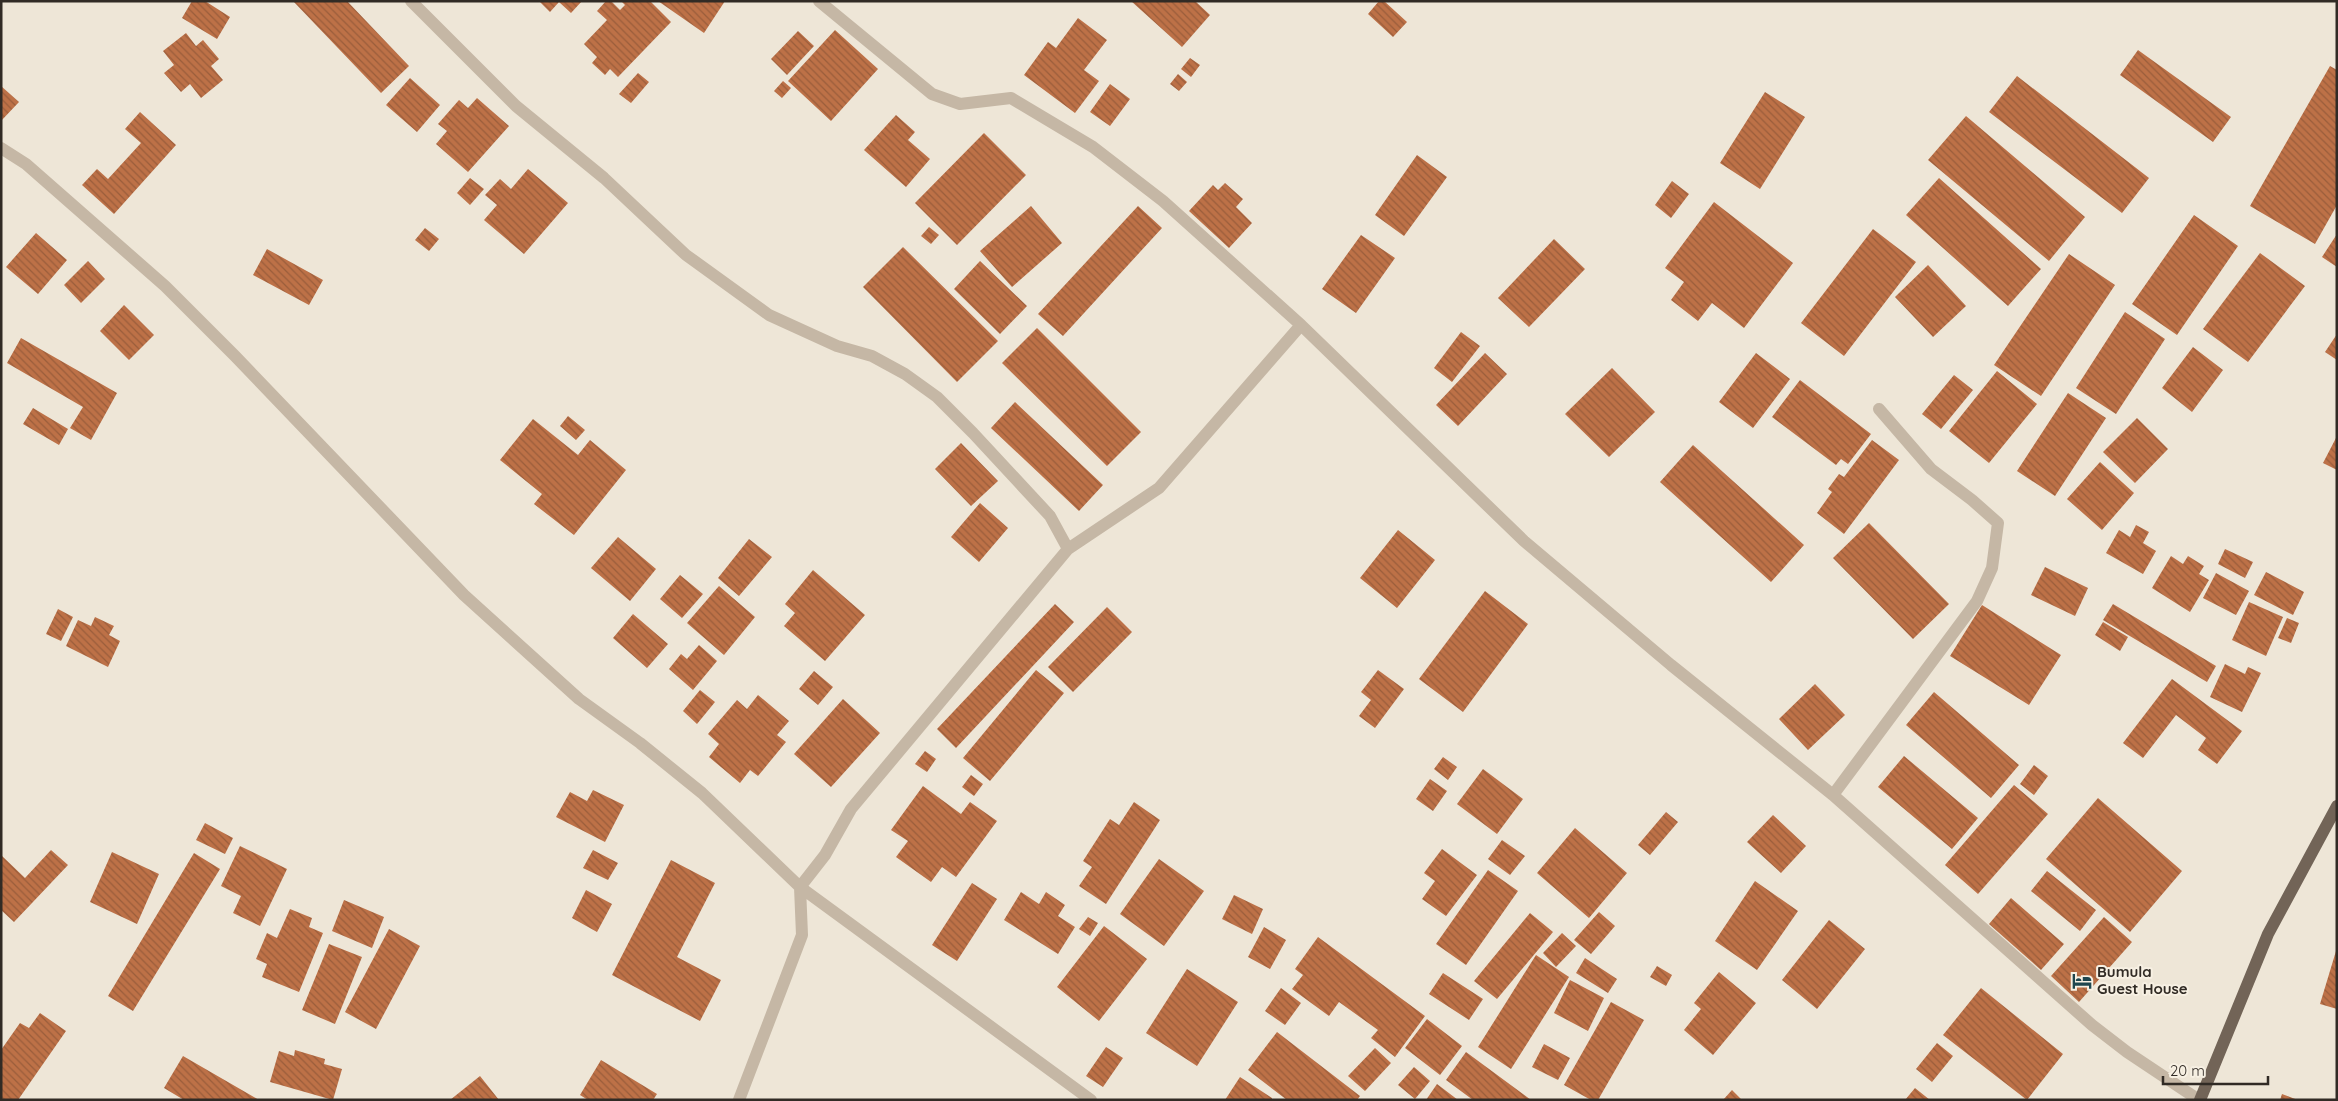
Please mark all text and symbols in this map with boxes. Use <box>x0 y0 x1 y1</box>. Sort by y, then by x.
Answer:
place label: Bumula Guest House <box>2097 962 2188 998</box>
hotel icon: Bumula Guest House <box>2071 970 2093 992</box>
scale bar <box>2163 1054 2268 1086</box>
text: 20 m <box>2170 1061 2205 1080</box>

